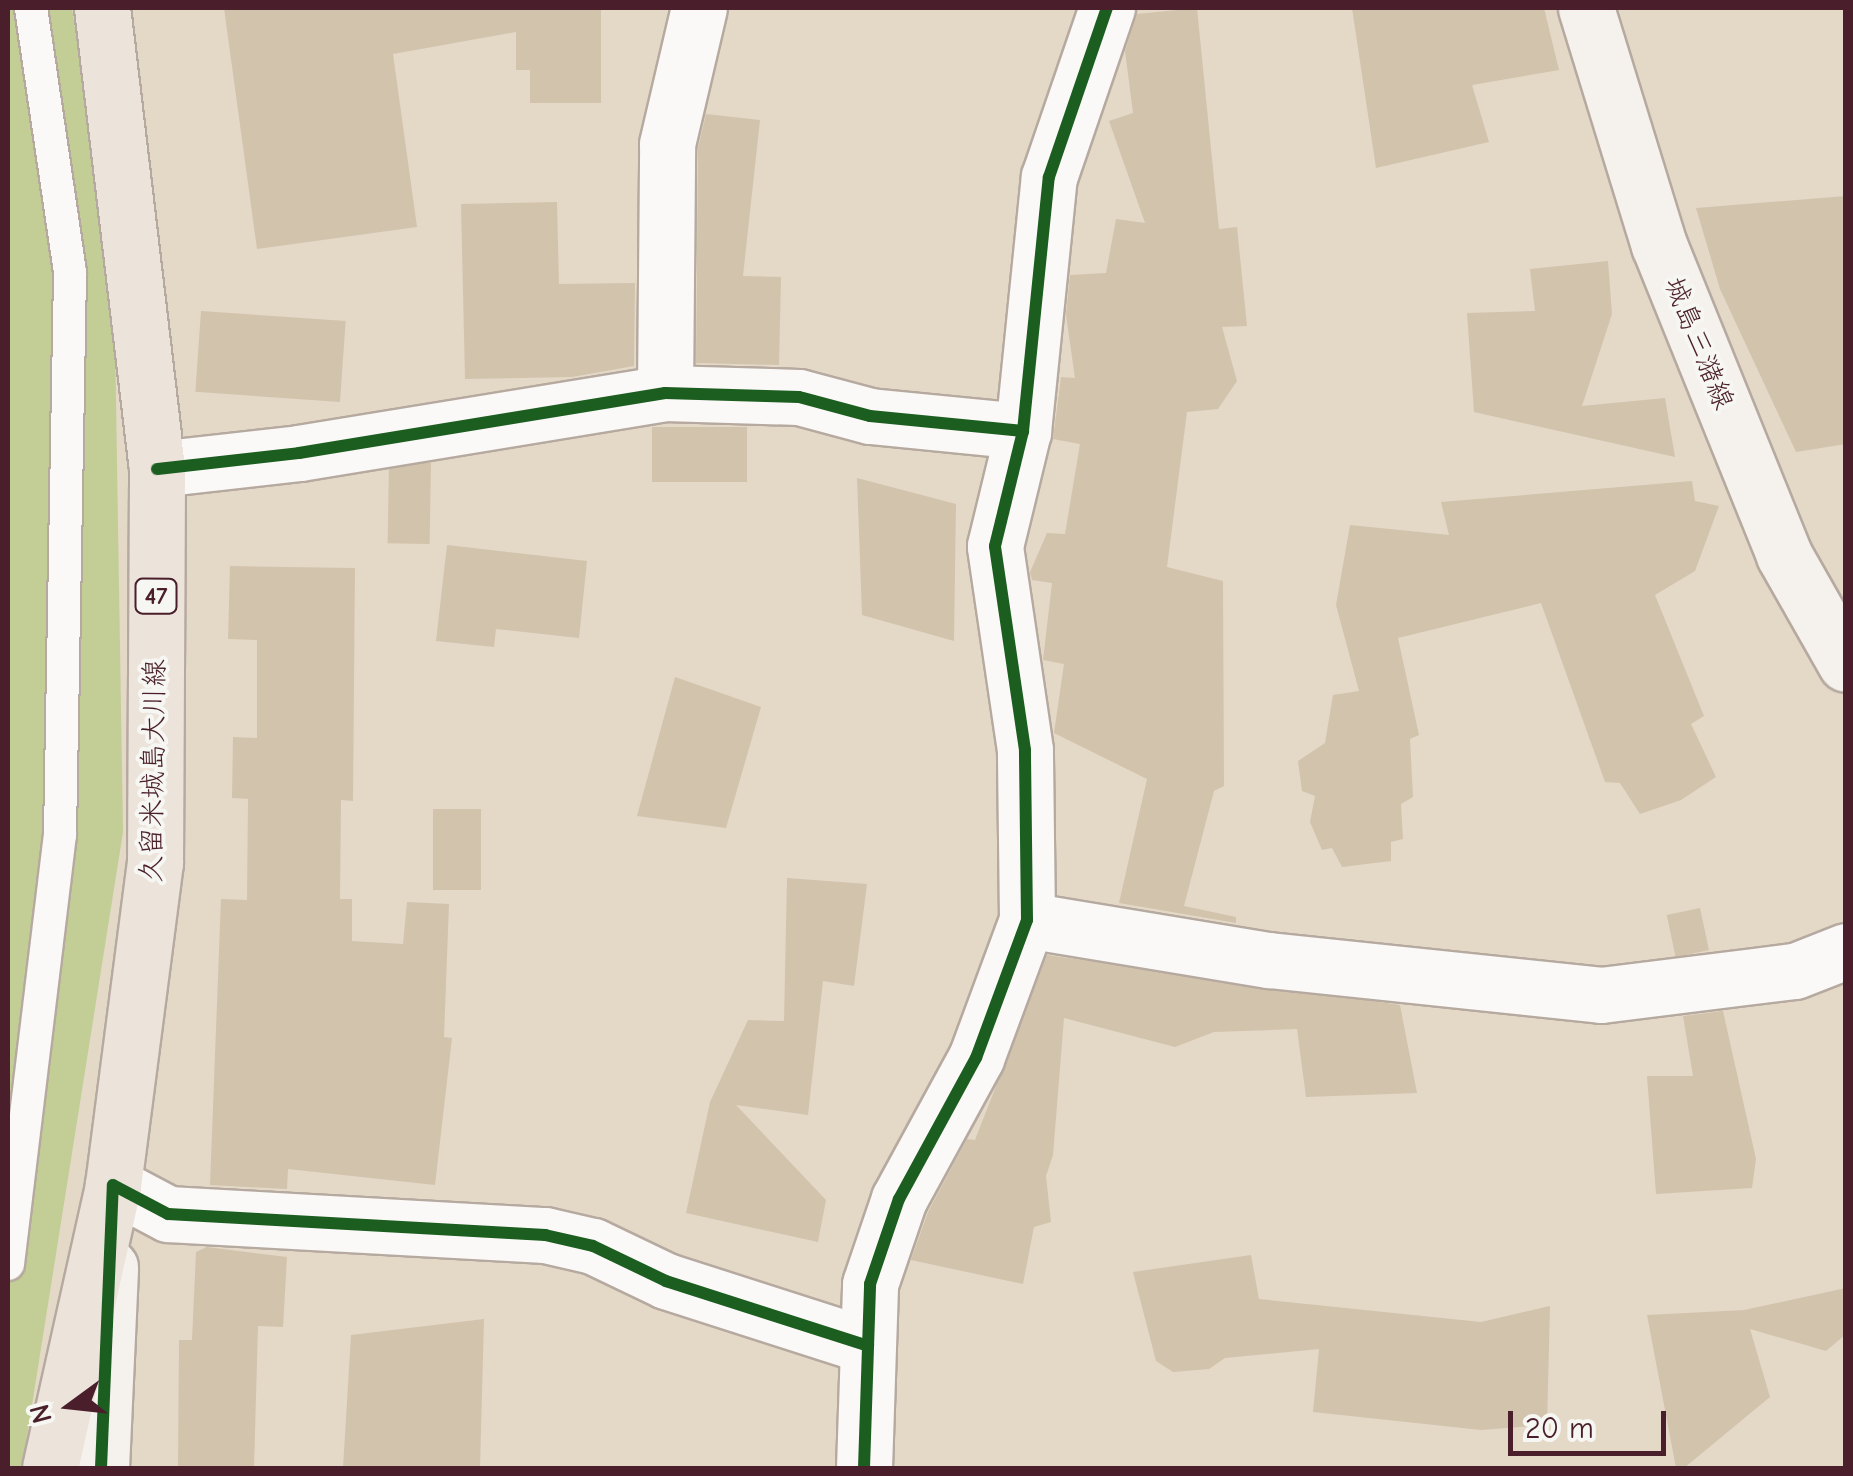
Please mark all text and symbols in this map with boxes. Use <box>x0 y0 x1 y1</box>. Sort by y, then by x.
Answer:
street label: 城島三潴線 <box>1657 272 1741 414</box>
road number: 47 <box>134 576 178 616</box>
street label: 久留米城島大川線 <box>134 659 172 883</box>
north arrow <box>20 1356 120 1456</box>
scale bar <box>1513 1391 1670 1453</box>
text: N <box>23 1401 59 1427</box>
text: 20 m <box>1525 1411 1594 1446</box>

